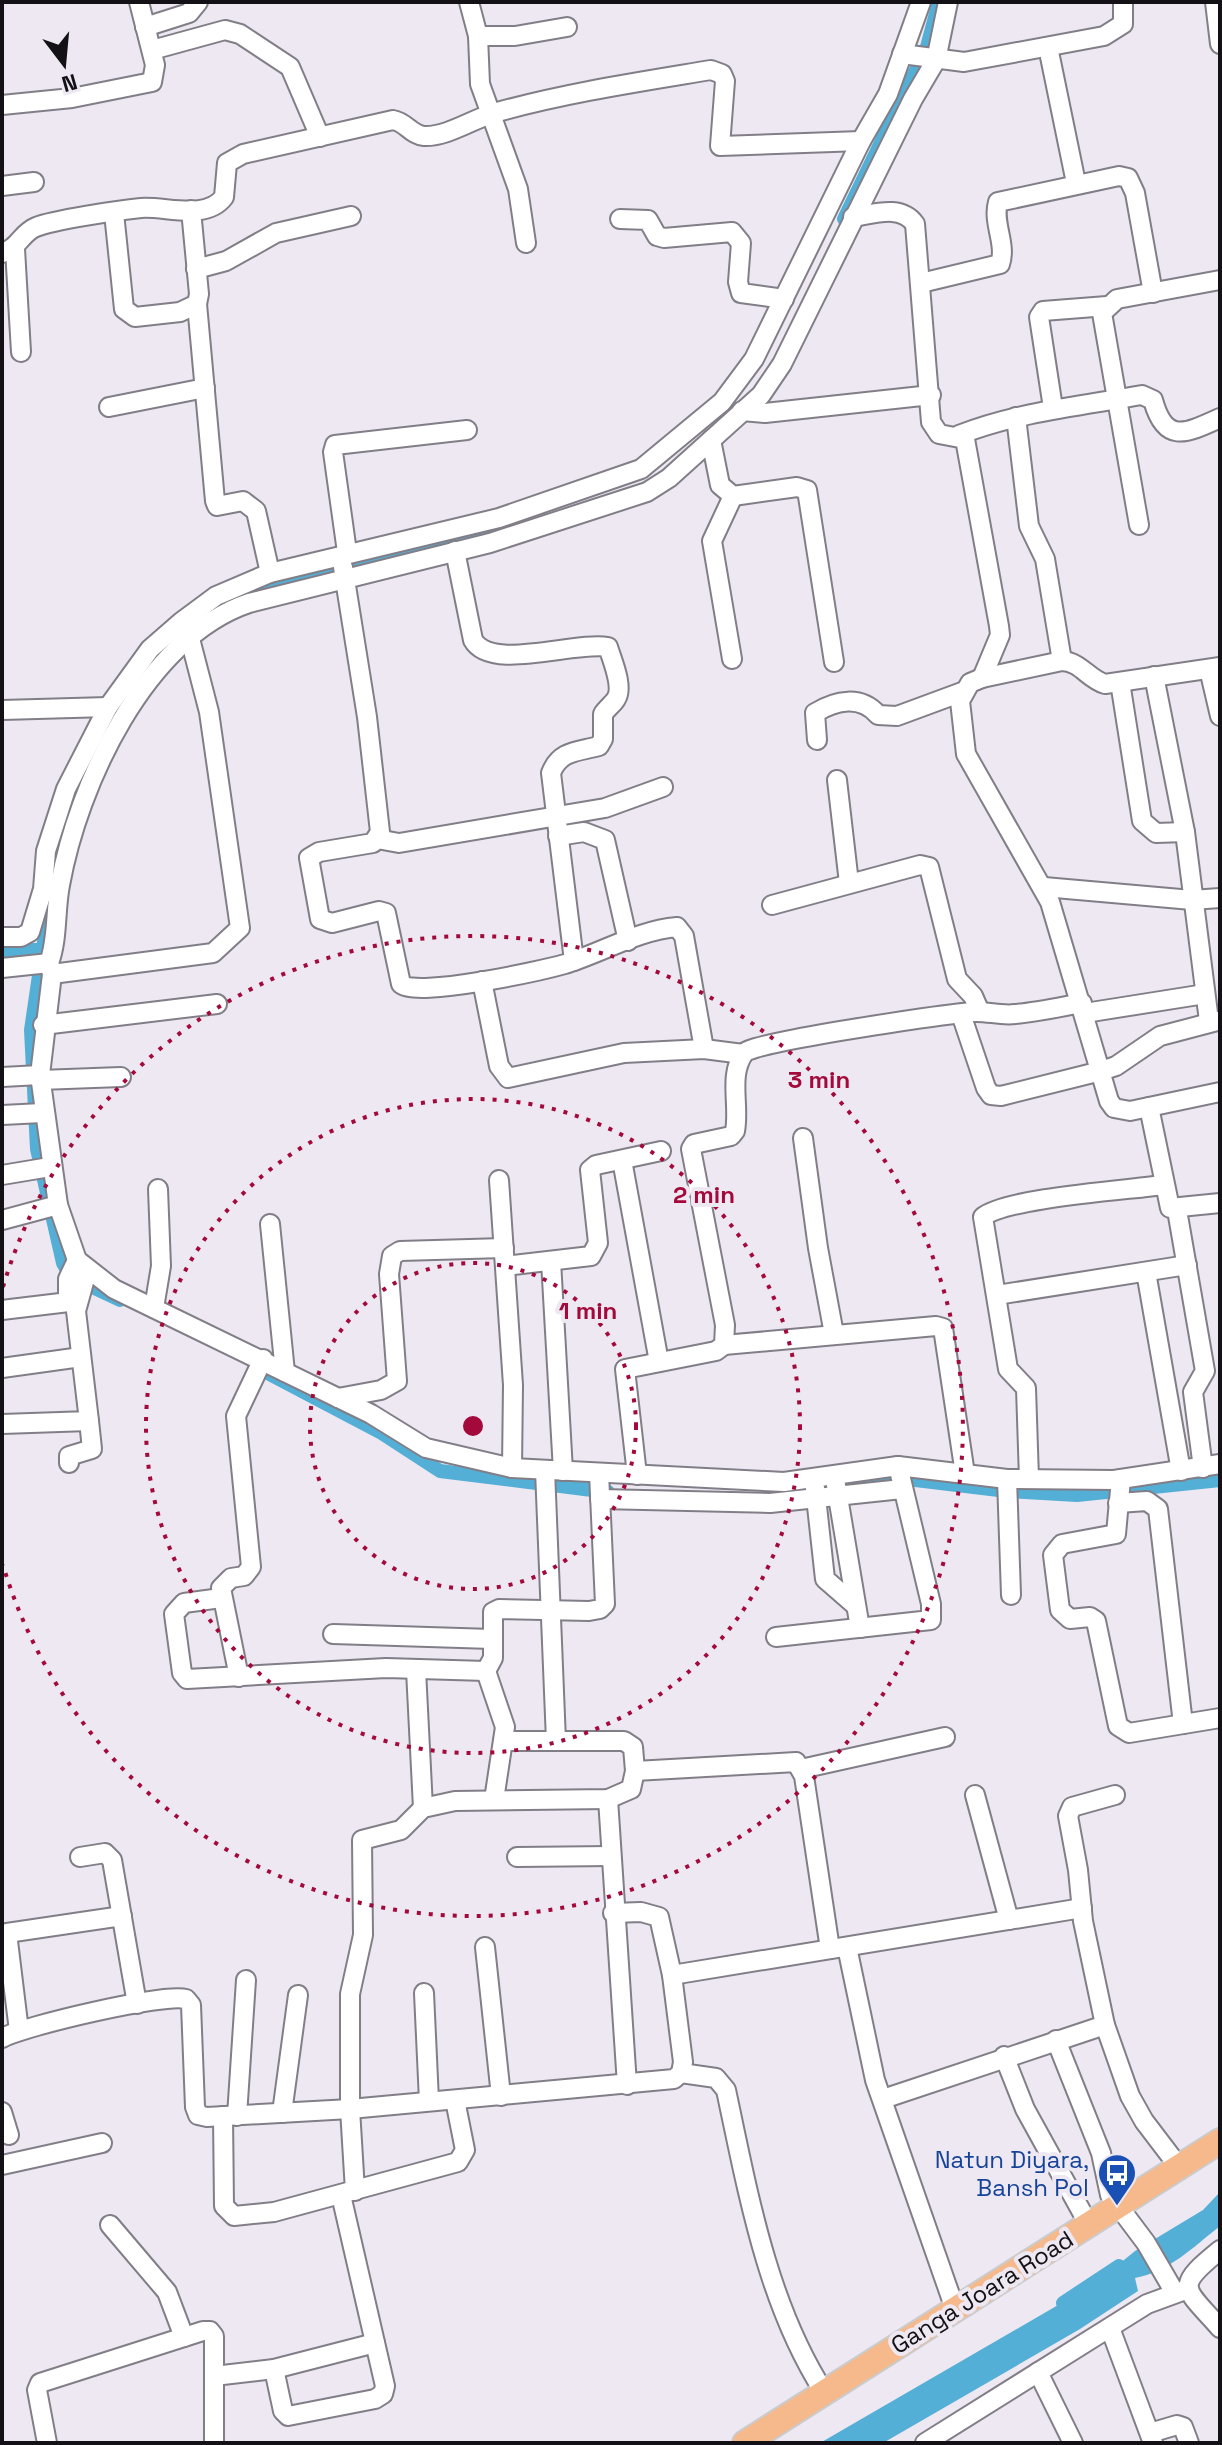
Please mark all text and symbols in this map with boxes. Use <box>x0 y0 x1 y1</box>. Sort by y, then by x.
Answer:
north arrow <box>24 24 104 104</box>
text: N <box>59 68 80 99</box>
text: 3 min <box>788 1064 850 1095</box>
text: 2 min <box>673 1179 735 1210</box>
text: 1 min <box>559 1295 617 1326</box>
centre of rings <box>459 1412 487 1440</box>
place label: Natun Diyara, Bansh Pol <box>935 2144 1089 2203</box>
bus stop icon: Natun Diyara, Bansh Pol <box>1096 2152 1138 2207</box>
street label: Ganga Joara Road <box>885 2223 1079 2361</box>

